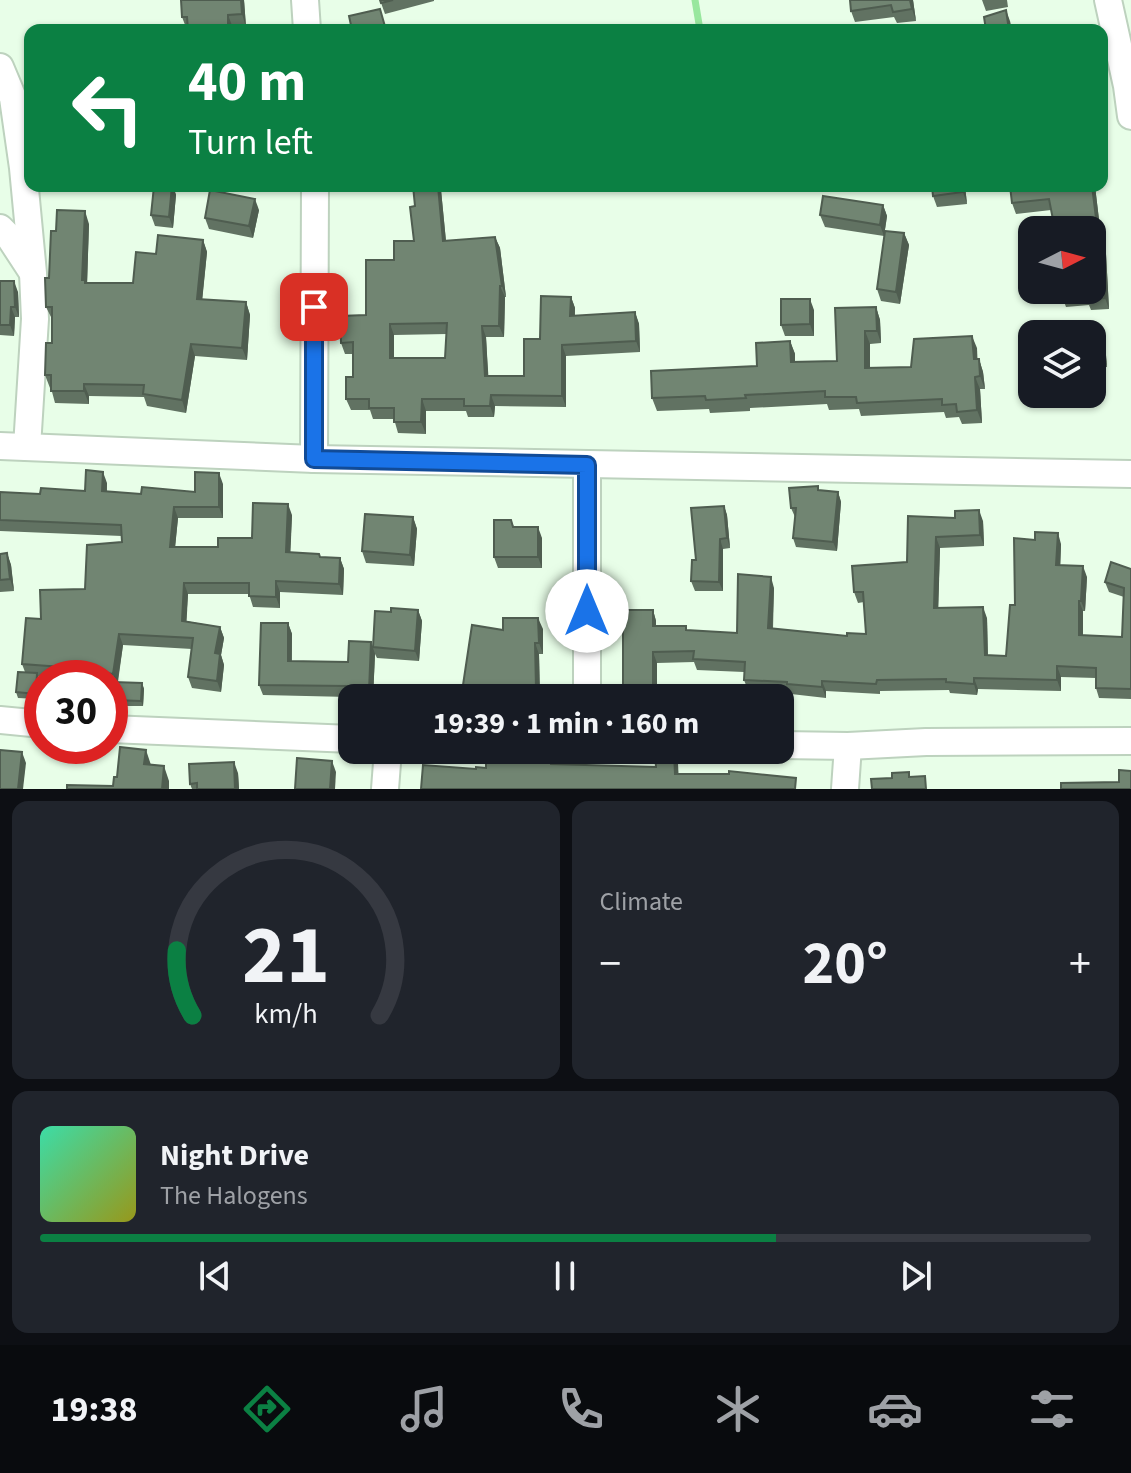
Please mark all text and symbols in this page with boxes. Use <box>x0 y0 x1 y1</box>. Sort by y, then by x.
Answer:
text: 40 m <box>188 43 306 122</box>
icon: left <box>56 56 160 160</box>
text: Turn left <box>188 117 313 168</box>
north arrow <box>1018 216 1106 304</box>
map controls <box>1018 216 1106 408</box>
pin <box>280 273 348 341</box>
icon: arrive <box>292 285 336 329</box>
button: layers <box>1018 320 1106 408</box>
position arrow <box>545 569 629 653</box>
speed limit sign: 30 <box>24 660 128 764</box>
text: 19:39 · 1 min · 160 m <box>433 702 699 745</box>
text: Climate <box>600 883 683 920</box>
text: 21 <box>242 897 330 1015</box>
text: 20° <box>803 922 888 1007</box>
text: − <box>600 933 621 996</box>
text: + <box>1069 933 1091 996</box>
text: km/h <box>254 994 317 1034</box>
text: Night Drive <box>160 1134 309 1177</box>
text: The Halogens <box>160 1177 308 1214</box>
icon: previous <box>193 1254 237 1298</box>
icon: pause <box>543 1254 587 1298</box>
icon: next <box>894 1254 938 1298</box>
icon: directions <box>239 1381 295 1437</box>
icon: music <box>396 1381 452 1437</box>
icon: phone <box>553 1381 609 1437</box>
icon: climate <box>710 1381 766 1437</box>
icon: car <box>867 1381 923 1437</box>
icon: filters <box>1024 1381 1080 1437</box>
text: 19:38 <box>51 1384 137 1435</box>

